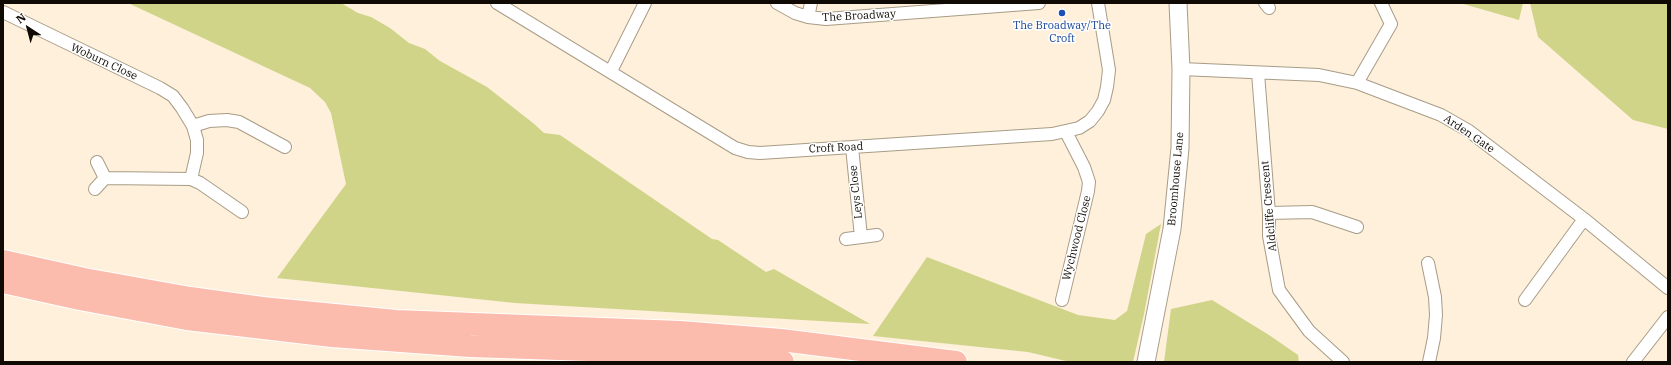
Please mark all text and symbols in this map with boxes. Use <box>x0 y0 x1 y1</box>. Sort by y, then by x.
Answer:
street label: The Broadway <box>822 7 896 25</box>
north arrow <box>8 8 48 48</box>
marker: The Broadway/The Croft <box>1057 8 1067 18</box>
text: N <box>13 10 29 27</box>
place label: The Broadway/The Croft <box>1013 19 1111 45</box>
street label: Woburn Close <box>69 41 139 83</box>
street label: Arden Gate <box>1441 112 1497 156</box>
street label: Broomhouse Lane <box>1165 131 1187 227</box>
street label: Croft Road <box>808 140 864 156</box>
street label: Aldcliffe Crescent <box>1258 160 1280 252</box>
street label: Leys Close <box>847 164 865 220</box>
street label: Wychwood Close <box>1060 194 1094 282</box>

